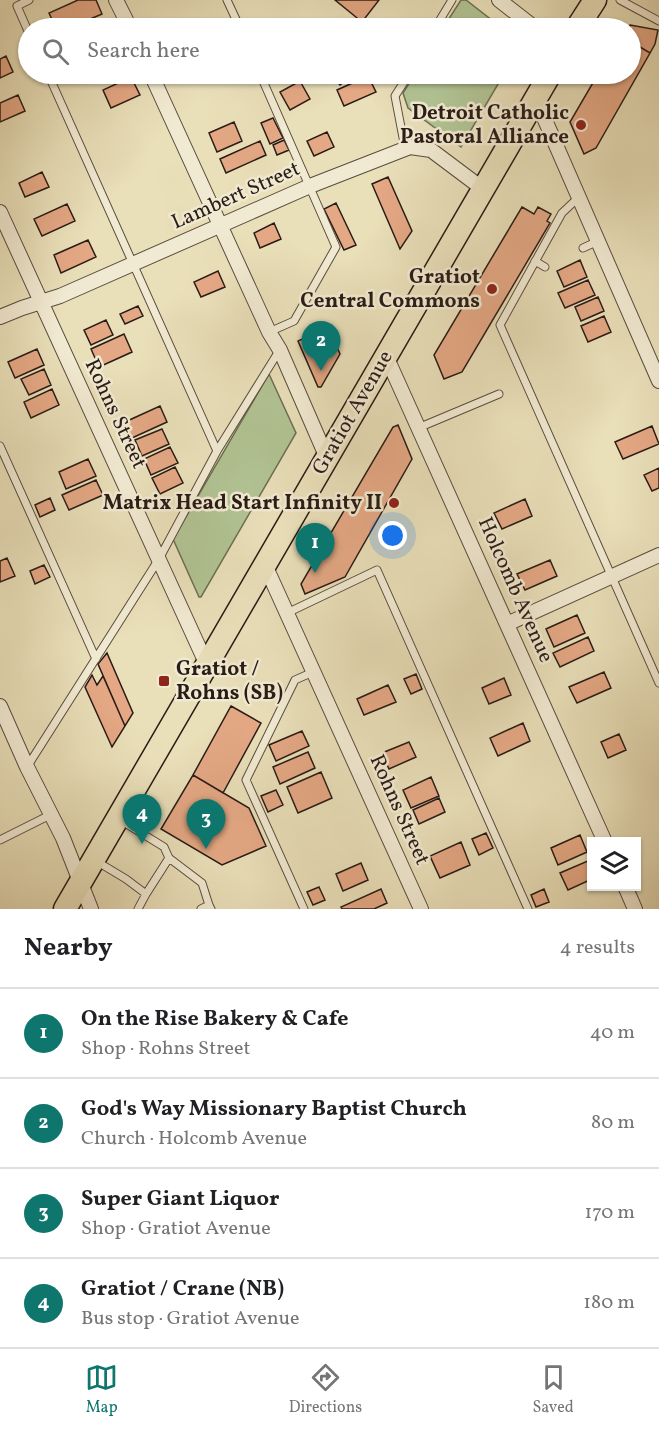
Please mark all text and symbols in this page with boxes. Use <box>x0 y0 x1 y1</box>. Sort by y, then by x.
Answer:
search box <box>18 18 641 84</box>
icon: search <box>39 35 72 68</box>
text: Search here <box>87 36 200 67</box>
place label: Detroit Catholic Pastoral Alliance <box>400 99 569 152</box>
marker: Detroit Catholic Pastoral Alliance <box>574 118 588 132</box>
street label: Lambert Street <box>167 155 305 237</box>
place label: Gratiot Central Commons <box>300 263 480 316</box>
marker: Gratiot Central Commons <box>485 282 499 296</box>
pin: 2 <box>302 322 340 371</box>
street label: Gratiot Avenue <box>306 345 400 481</box>
street label: Rohns Street <box>77 354 153 474</box>
place label: Matrix Head Start Infinity II <box>103 489 382 518</box>
marker: Matrix Head Start Infinity II <box>387 496 401 510</box>
street label: Holcomb Avenue <box>470 513 560 667</box>
your location <box>378 521 407 550</box>
pin: 1 <box>296 524 334 573</box>
place label: Gratiot / Rohns (SB) <box>176 655 283 708</box>
marker: Gratiot / Rohns (SB) <box>157 674 171 688</box>
street label: Rohns Street <box>362 750 436 870</box>
pin: 4 <box>122 794 162 844</box>
pin: 3 <box>186 800 226 849</box>
map controls <box>587 837 641 891</box>
button: layers <box>587 837 641 891</box>
text: Nearby <box>24 930 113 966</box>
text: 4 results <box>560 934 635 962</box>
text: On the Rise Bakery & Cafe <box>81 1004 349 1035</box>
text: 1 <box>39 1019 48 1047</box>
text: 40 m <box>590 1019 635 1047</box>
text: Shop · Rohns Street <box>81 1035 251 1063</box>
text: God's Way Missionary Baptist Church <box>81 1094 467 1125</box>
text: 2 <box>38 1109 49 1137</box>
text: 80 m <box>591 1109 635 1137</box>
text: Church · Holcomb Avenue <box>81 1125 307 1153</box>
text: Super Giant Liquor <box>81 1184 279 1215</box>
text: 3 <box>38 1199 49 1227</box>
text: 170 m <box>585 1199 635 1227</box>
text: Shop · Gratiot Avenue <box>81 1215 271 1243</box>
text: Gratiot / Crane (NB) <box>81 1274 284 1305</box>
text: 4 <box>37 1289 50 1317</box>
text: 180 m <box>583 1289 635 1317</box>
text: Bus stop · Gratiot Avenue <box>81 1305 299 1333</box>
tab: Map <box>85 1361 118 1419</box>
tab: Directions <box>289 1361 362 1419</box>
tab: Saved <box>533 1361 574 1419</box>

